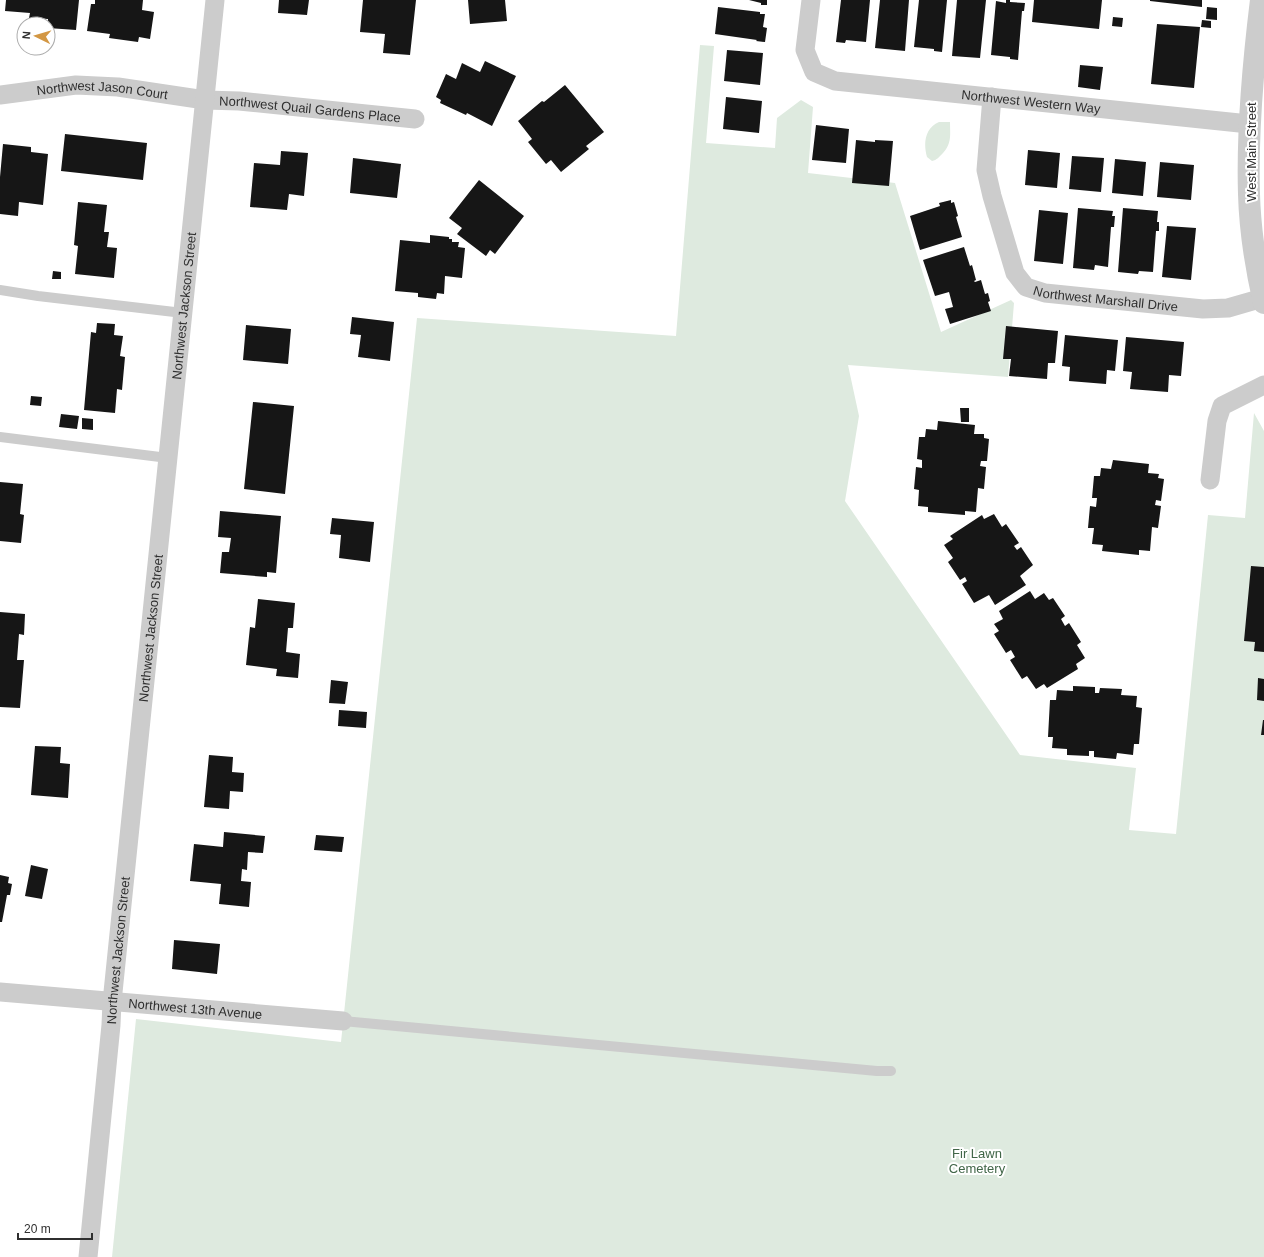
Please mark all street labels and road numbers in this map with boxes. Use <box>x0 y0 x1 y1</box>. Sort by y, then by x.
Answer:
street label: Northwest Jason Court <box>36 78 169 102</box>
street label: Northwest Western Way <box>961 87 1102 117</box>
street label: Northwest Quail Gardens Place <box>219 93 401 125</box>
street label: West Main Street <box>1244 102 1259 202</box>
street label: Northwest Jackson Street <box>169 231 199 380</box>
street label: Northwest Marshall Drive <box>1031 283 1179 314</box>
street label: Northwest Jackson Street <box>136 553 166 703</box>
street label: Northwest Jackson Street <box>104 876 133 1025</box>
street label: Northwest 13th Avenue <box>128 996 263 1022</box>

